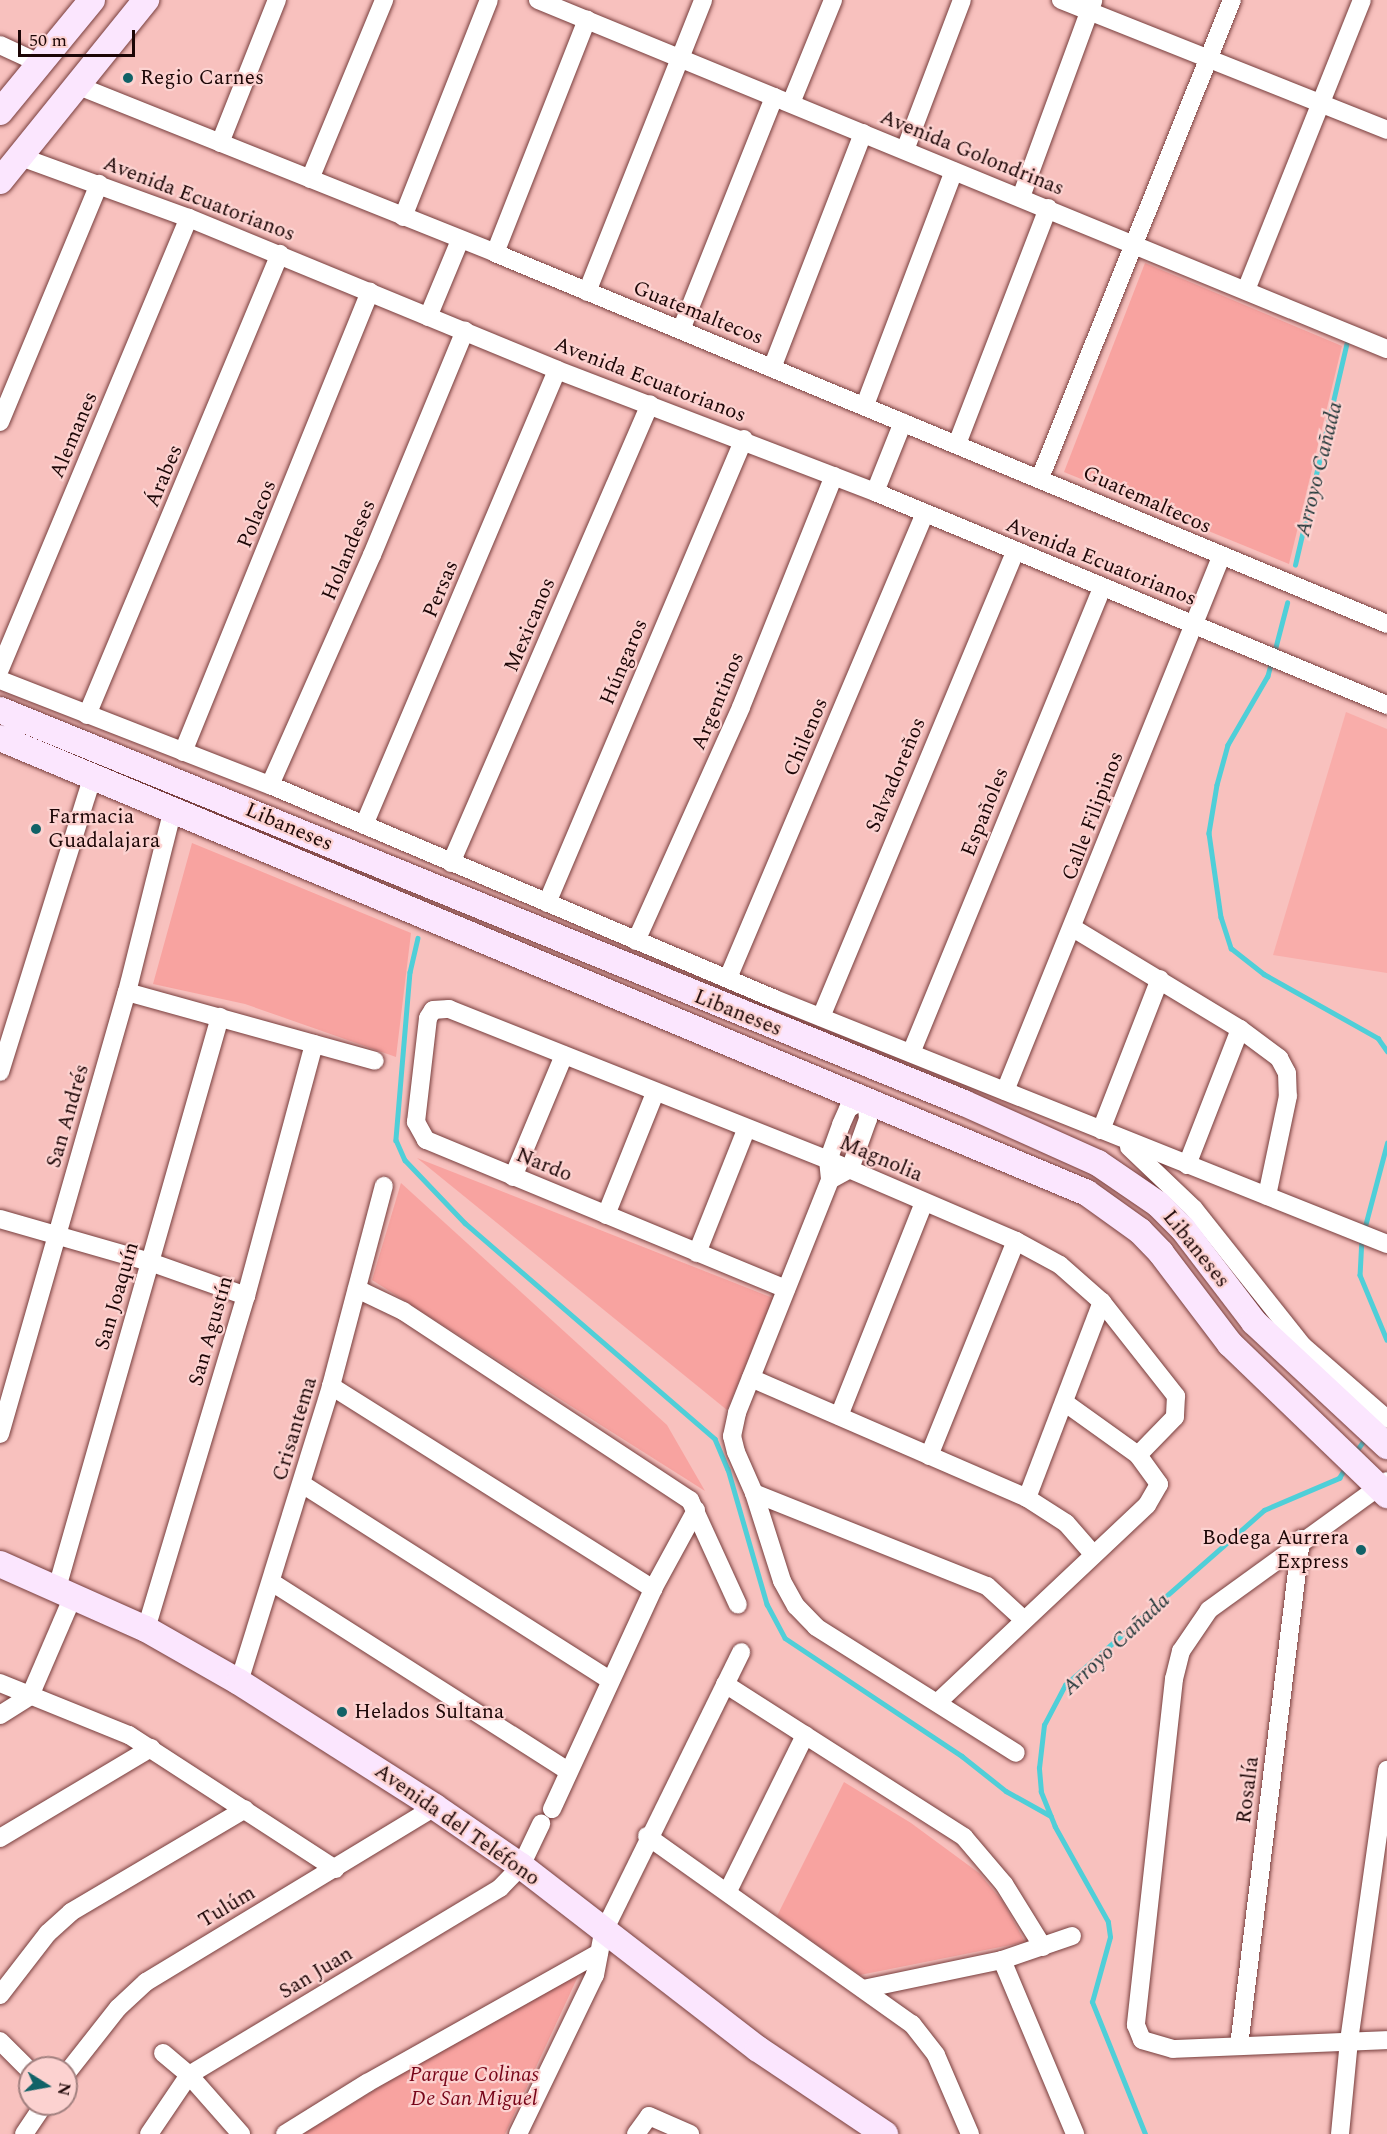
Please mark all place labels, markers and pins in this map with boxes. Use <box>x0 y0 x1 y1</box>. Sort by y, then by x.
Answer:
place label: Regio Carnes <box>140 65 264 91</box>
marker: Regio Carnes <box>121 71 135 85</box>
place label: Farmacia Guadalajara <box>48 804 160 854</box>
marker: Farmacia Guadalajara <box>29 822 43 836</box>
place label: Bodega Aurrera Express <box>1202 1525 1349 1575</box>
marker: Bodega Aurrera Express <box>1354 1543 1368 1557</box>
place label: Helados Sultana <box>354 1699 504 1725</box>
marker: Helados Sultana <box>335 1705 349 1719</box>

